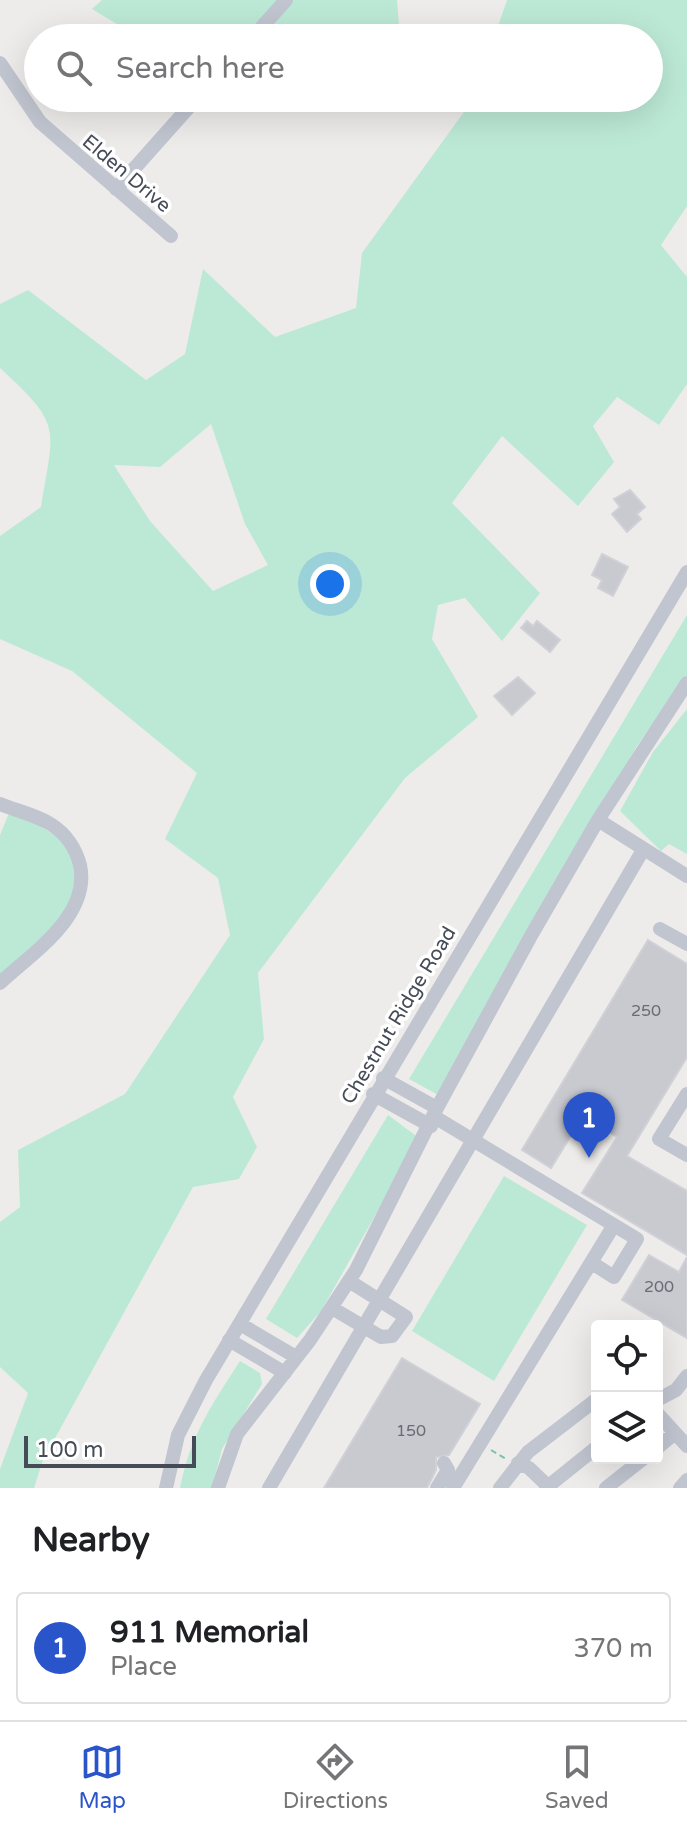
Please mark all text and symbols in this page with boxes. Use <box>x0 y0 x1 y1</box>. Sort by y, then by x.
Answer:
search box <box>24 24 663 112</box>
icon: search <box>52 46 96 90</box>
text: Search here <box>116 50 285 87</box>
street label: Elden Drive <box>77 130 176 218</box>
your location <box>310 564 350 604</box>
street label: Chestnut Ridge Road <box>336 922 461 1109</box>
house number: 250 <box>631 1001 661 1021</box>
pin: 1 <box>563 1092 615 1158</box>
house number: 200 <box>644 1277 674 1297</box>
map controls <box>591 1320 663 1464</box>
button: locate <box>591 1320 663 1392</box>
button: layers <box>591 1392 663 1464</box>
house number: 150 <box>396 1421 426 1441</box>
scale bar <box>24 1432 196 1468</box>
text: 100 m <box>36 1437 103 1463</box>
text: Nearby <box>32 1520 150 1561</box>
text: 911 Memorial <box>110 1614 309 1651</box>
text: 1 <box>52 1633 68 1664</box>
text: 370 m <box>573 1633 653 1664</box>
text: Place <box>110 1651 177 1682</box>
tab: Map <box>78 1740 126 1814</box>
tab: Directions <box>283 1740 388 1814</box>
tab: Saved <box>545 1740 609 1814</box>

